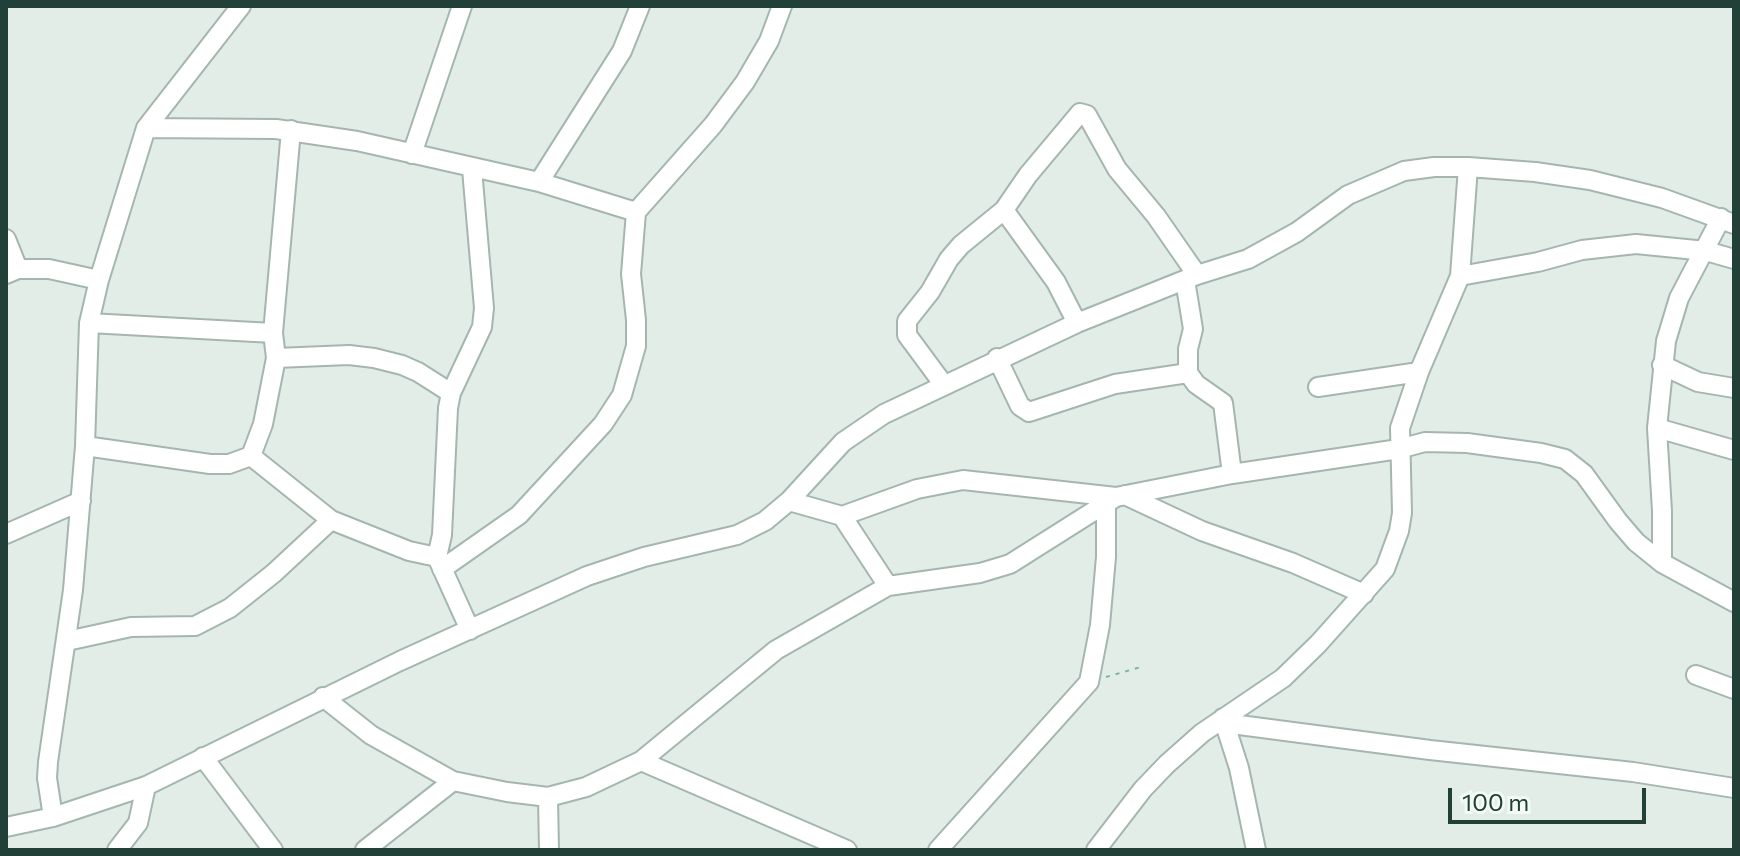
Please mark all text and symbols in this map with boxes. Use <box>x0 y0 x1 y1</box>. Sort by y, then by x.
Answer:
scale bar <box>1452 772 1650 822</box>
text: 100 m <box>1462 787 1529 816</box>

